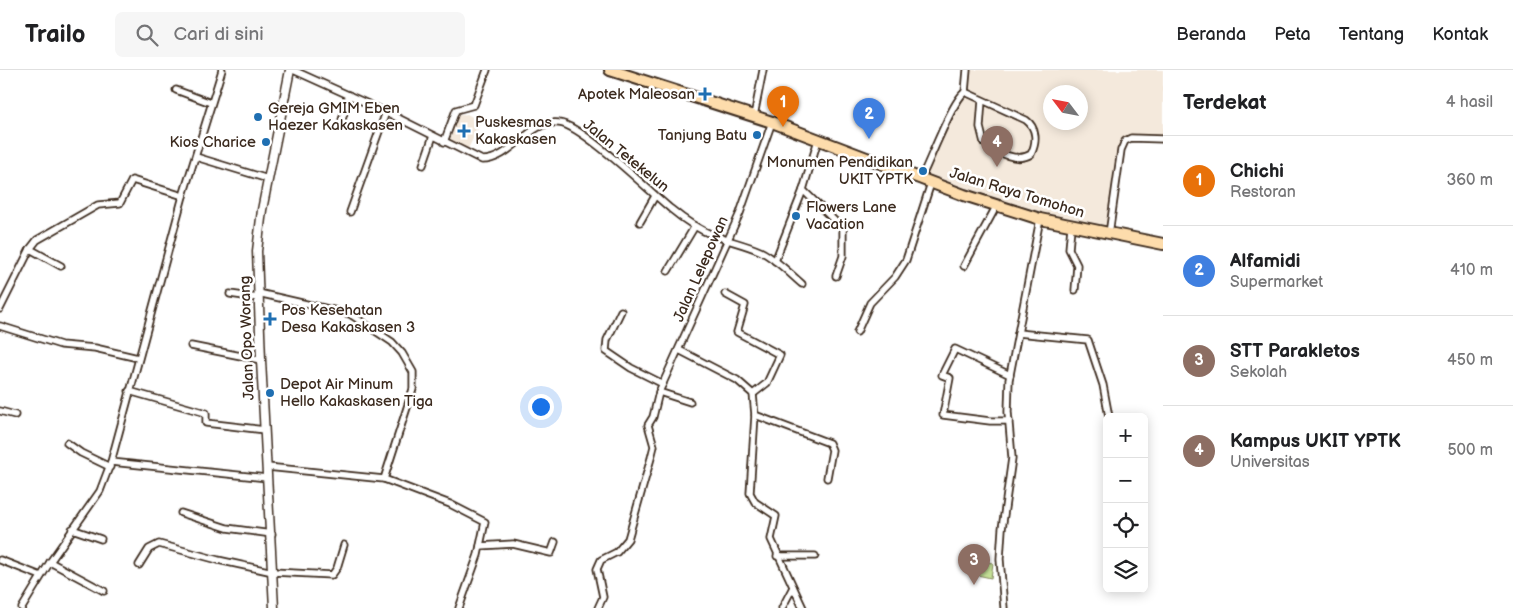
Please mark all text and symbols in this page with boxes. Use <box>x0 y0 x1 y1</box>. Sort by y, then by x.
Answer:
search box <box>115 12 465 57</box>
text: Trailo <box>25 20 85 49</box>
icon: search <box>133 21 161 49</box>
text: Cari di sini <box>173 23 264 46</box>
text: Beranda <box>1176 24 1246 45</box>
text: Peta <box>1274 24 1311 45</box>
text: Tentang <box>1339 24 1404 45</box>
text: Kontak <box>1432 24 1488 45</box>
place label: Apotek Maleosan <box>578 85 695 104</box>
north arrow <box>1043 85 1088 130</box>
pin: 1 <box>767 86 799 127</box>
marker: Apotek Maleosan <box>699 88 711 100</box>
text: Terdekat <box>1183 90 1267 115</box>
text: 4 hasil <box>1446 93 1493 112</box>
pin: 2 <box>853 98 885 139</box>
place label: Gereja GMIM Eben Haezer Kakaskasen <box>268 99 403 135</box>
marker: Gereja GMIM Eben Haezer Kakaskasen <box>252 111 264 123</box>
place label: Puskesmas Kakaskasen <box>475 113 556 149</box>
street label: Jalan Tetekelun <box>579 115 673 197</box>
marker: Puskesmas Kakaskasen <box>457 124 471 138</box>
place label: Tanjung Batu <box>658 126 747 145</box>
pin: 4 <box>981 126 1013 167</box>
marker: Tanjung Batu <box>751 129 763 141</box>
place label: Kios Charice <box>170 133 256 152</box>
marker: Kios Charice <box>260 136 272 148</box>
place label: Monumen Pendidikan UKIT YPTK <box>767 153 913 189</box>
text: Chichi <box>1230 160 1284 183</box>
street label: Jalan Raya Tomohon <box>947 163 1087 223</box>
marker: Monumen Pendidikan UKIT YPTK <box>917 165 929 177</box>
text: 1 <box>1196 171 1202 190</box>
text: 360 m <box>1446 171 1493 190</box>
text: Restoran <box>1230 183 1296 202</box>
place label: Flowers Lane Vacation <box>806 198 896 234</box>
marker: Flowers Lane Vacation <box>790 210 802 222</box>
street label: Jalan Lelepowan <box>669 213 733 325</box>
text: Alfamidi <box>1230 250 1300 273</box>
text: 2 <box>1194 261 1204 280</box>
text: 410 m <box>1450 261 1493 280</box>
text: Supermarket <box>1230 273 1323 292</box>
street label: Jalan Opo Worang <box>235 275 259 401</box>
place label: Pos Kesehatan Desa Kakaskasen 3 <box>281 301 415 337</box>
marker: Pos Kesehatan Desa Kakaskasen 3 <box>263 312 277 326</box>
text: STT Parakletos <box>1230 340 1360 363</box>
text: 3 <box>1194 351 1204 370</box>
text: 450 m <box>1447 351 1493 370</box>
text: Sekolah <box>1230 363 1287 382</box>
place label: Depot Air Minum Hello Kakaskasen Tiga <box>280 375 433 411</box>
marker: Depot Air Minum Hello Kakaskasen Tiga <box>264 387 276 399</box>
your location <box>528 394 554 420</box>
map controls <box>1103 413 1148 593</box>
button: + <box>1103 413 1148 458</box>
text: Kampus UKIT YPTK <box>1230 430 1401 453</box>
text: 4 <box>1194 441 1204 460</box>
text: 500 m <box>1447 441 1493 460</box>
text: Universitas <box>1230 453 1310 472</box>
button: − <box>1103 458 1148 503</box>
button: locate <box>1103 503 1148 548</box>
pin: 3 <box>958 544 990 585</box>
button: layers <box>1103 548 1148 593</box>

